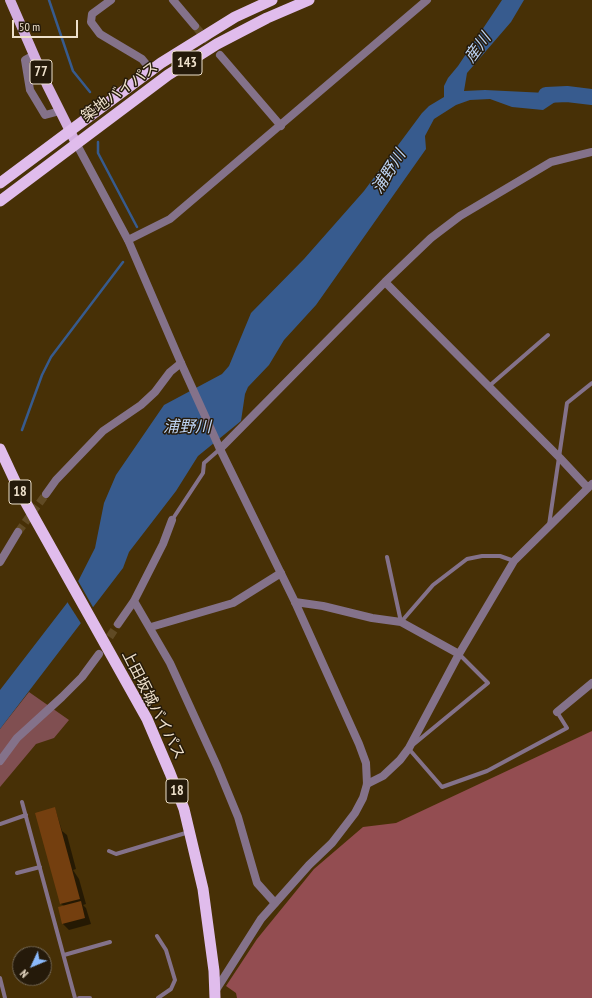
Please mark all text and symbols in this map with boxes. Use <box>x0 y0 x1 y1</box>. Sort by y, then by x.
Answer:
scale bar <box>14 12 80 38</box>
text: 50 m <box>19 19 40 34</box>
water label: 産川 <box>461 29 495 67</box>
road number: 143 <box>172 51 202 75</box>
street label: 築地バイパス <box>78 58 162 126</box>
road number: 77 <box>30 60 52 84</box>
water label: 浦野川 <box>368 147 410 197</box>
water label: 浦野川 <box>163 417 211 437</box>
road number: 18 <box>9 480 31 504</box>
street label: 上田坂城バイパス <box>118 647 188 763</box>
road number: 18 <box>166 779 188 803</box>
north arrow <box>12 946 52 986</box>
text: N <box>17 967 31 981</box>

